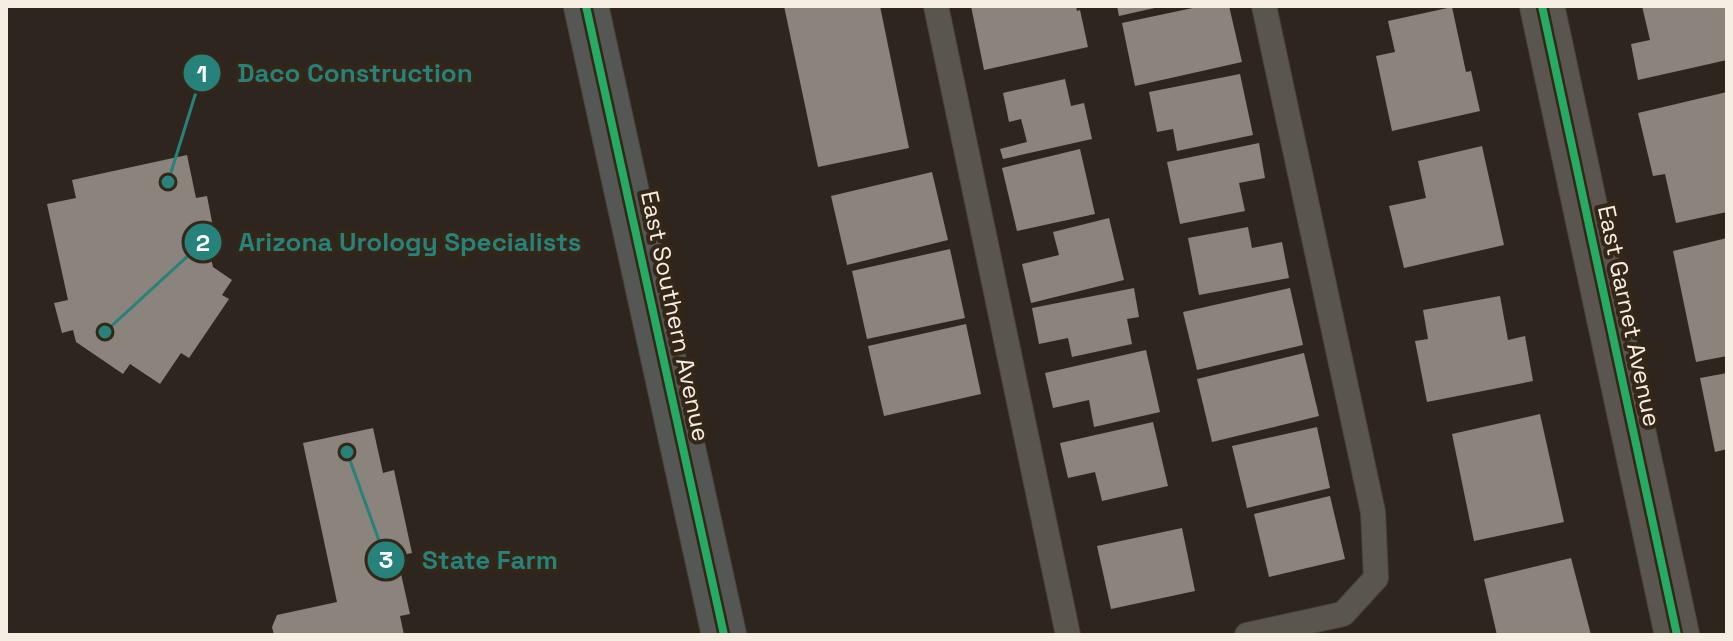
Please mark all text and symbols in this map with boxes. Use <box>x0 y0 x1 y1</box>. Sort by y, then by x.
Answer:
callout: Daco Construction <box>182 48 489 98</box>
text: Daco Construction <box>237 56 473 90</box>
text: 1 <box>197 58 207 89</box>
street label: East Southern Avenue <box>634 188 717 444</box>
street label: East Garnet Avenue <box>1591 202 1668 429</box>
callout: Arizona Urology Specialists <box>183 217 598 267</box>
text: Arizona Urology Specialists <box>239 225 581 259</box>
text: 2 <box>196 227 210 258</box>
callout: State Farm <box>366 535 574 585</box>
text: State Farm <box>422 543 558 577</box>
text: 3 <box>379 544 393 575</box>

